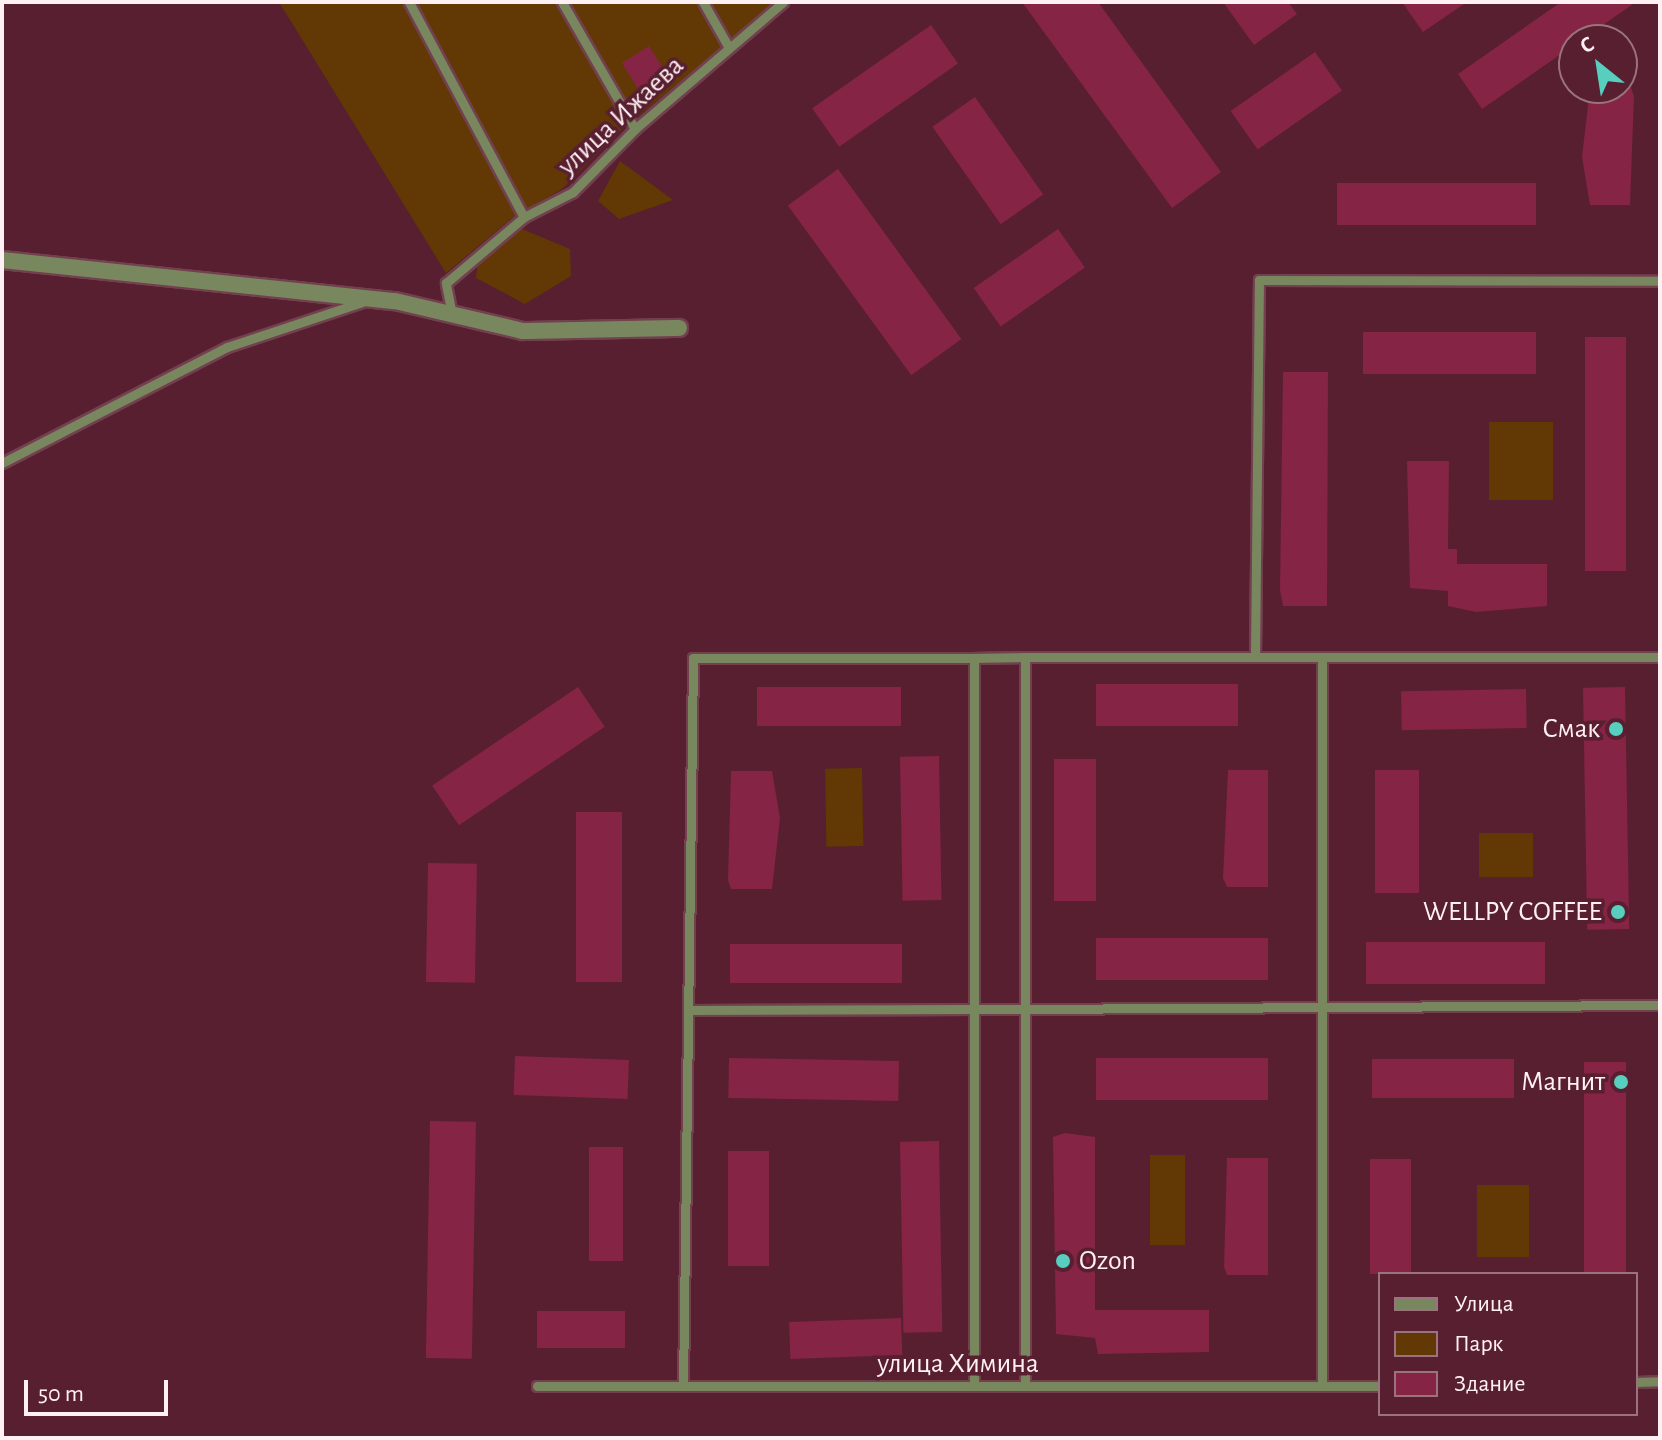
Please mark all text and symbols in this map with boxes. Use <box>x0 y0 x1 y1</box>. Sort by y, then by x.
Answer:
north arrow <box>1558 24 1638 104</box>
text: С <box>1576 32 1598 58</box>
street label: улица Ижаева <box>551 49 691 183</box>
place label: Смак <box>1542 712 1600 746</box>
marker: Смак <box>1607 720 1625 738</box>
place label: WELLPY COFFEE <box>1423 895 1602 929</box>
marker: WELLPY COFFEE <box>1609 903 1627 921</box>
place label: Магнит <box>1521 1065 1605 1099</box>
marker: Магнит <box>1612 1073 1630 1091</box>
place label: Ozon <box>1079 1244 1136 1278</box>
marker: Ozon <box>1054 1252 1072 1270</box>
legend <box>1378 1272 1638 1416</box>
text: Улица <box>1454 1292 1514 1316</box>
text: Парк <box>1454 1332 1503 1356</box>
street label: улица Химина <box>877 1347 1039 1381</box>
scale bar <box>28 1364 172 1414</box>
text: Здание <box>1454 1372 1525 1396</box>
text: 50 m <box>38 1382 84 1406</box>

